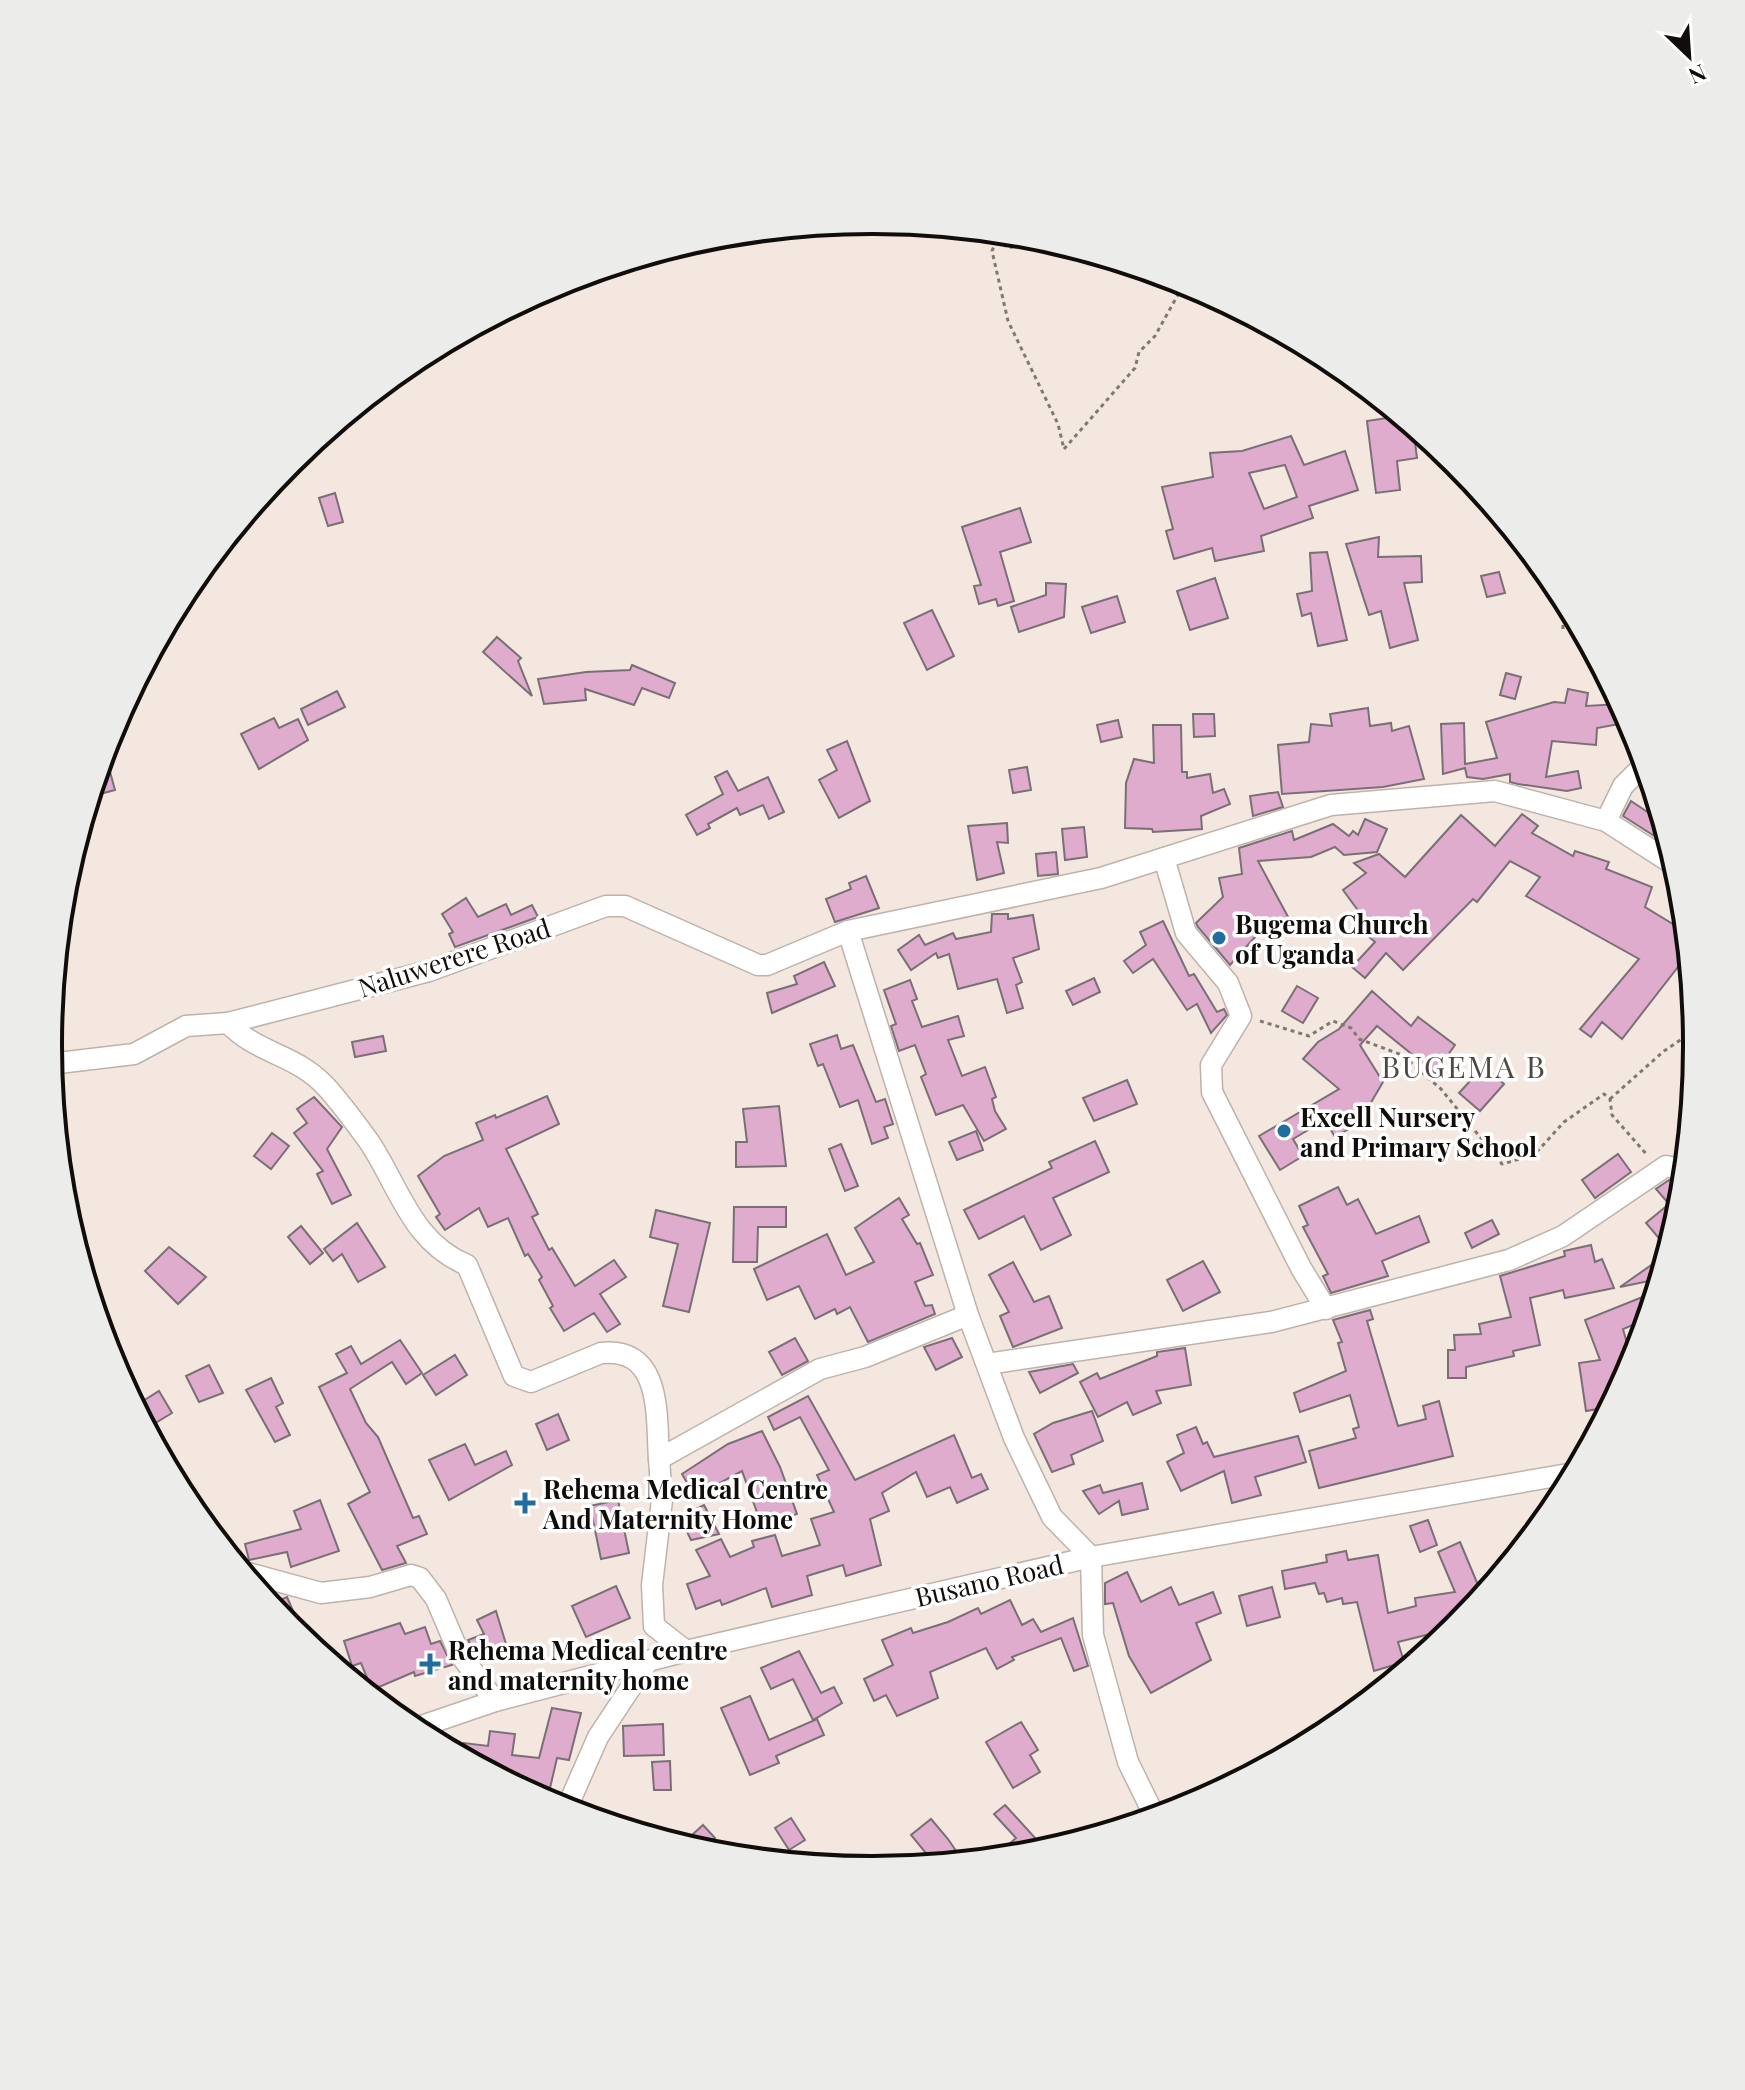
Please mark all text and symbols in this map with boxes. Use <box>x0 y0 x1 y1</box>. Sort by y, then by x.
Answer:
north arrow <box>1649 16 1729 96</box>
text: N <box>1684 58 1711 92</box>
place label: Bugema Church of Uganda <box>1235 906 1429 971</box>
street label: Naluwerere Road <box>353 909 555 1005</box>
marker: Bugema Church of Uganda <box>1210 929 1228 947</box>
district label: BUGEMA B <box>1381 1046 1547 1086</box>
place label: Excell Nursery and Primary School <box>1300 1099 1537 1164</box>
marker: Excell Nursery and Primary School <box>1275 1122 1293 1140</box>
place label: Rehema Medical Centre And Maternity Home <box>542 1471 828 1536</box>
marker: Rehema Medical Centre And Maternity Home <box>514 1492 536 1514</box>
street label: Busano Road <box>911 1546 1067 1614</box>
place label: Rehema Medical centre and maternity home <box>448 1632 728 1697</box>
marker: Rehema Medical centre and maternity home <box>419 1653 441 1675</box>

